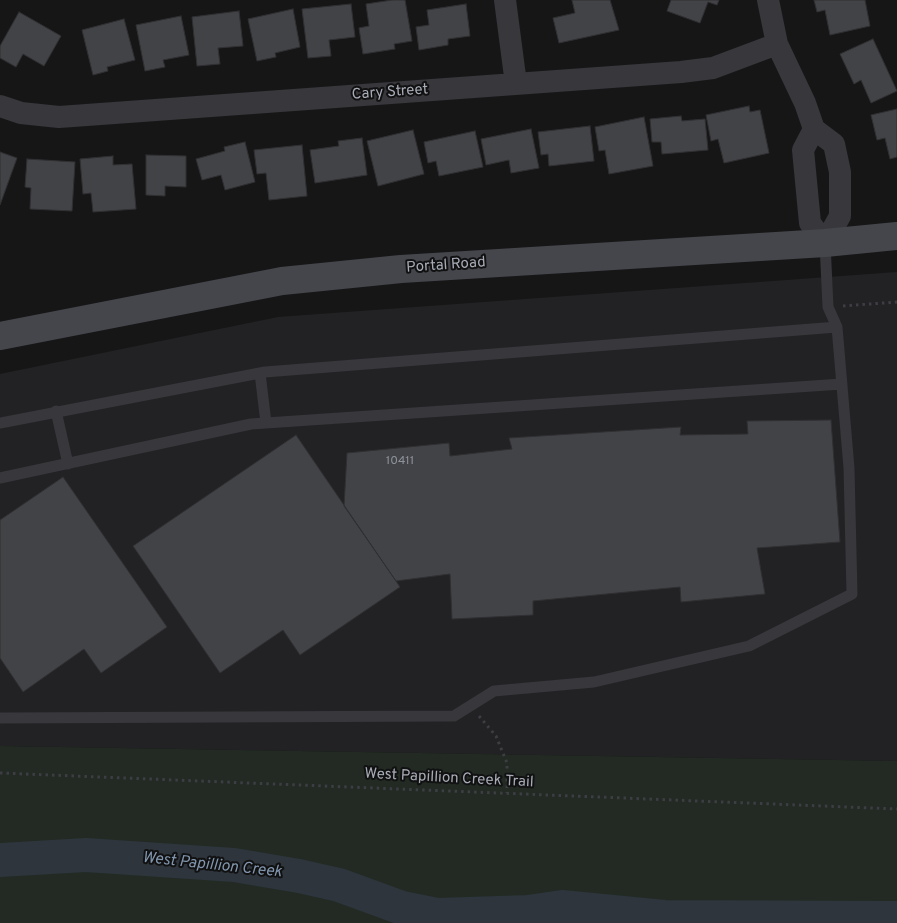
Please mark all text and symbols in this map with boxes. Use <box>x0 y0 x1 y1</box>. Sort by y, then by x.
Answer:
street label: Cary Street <box>351 81 429 105</box>
street label: Portal Road <box>406 254 486 278</box>
house number: 10411 <box>386 455 414 469</box>
street label: West Papillion Creek Trail <box>364 766 534 792</box>
water label: West Papillion Creek <box>141 849 283 883</box>

